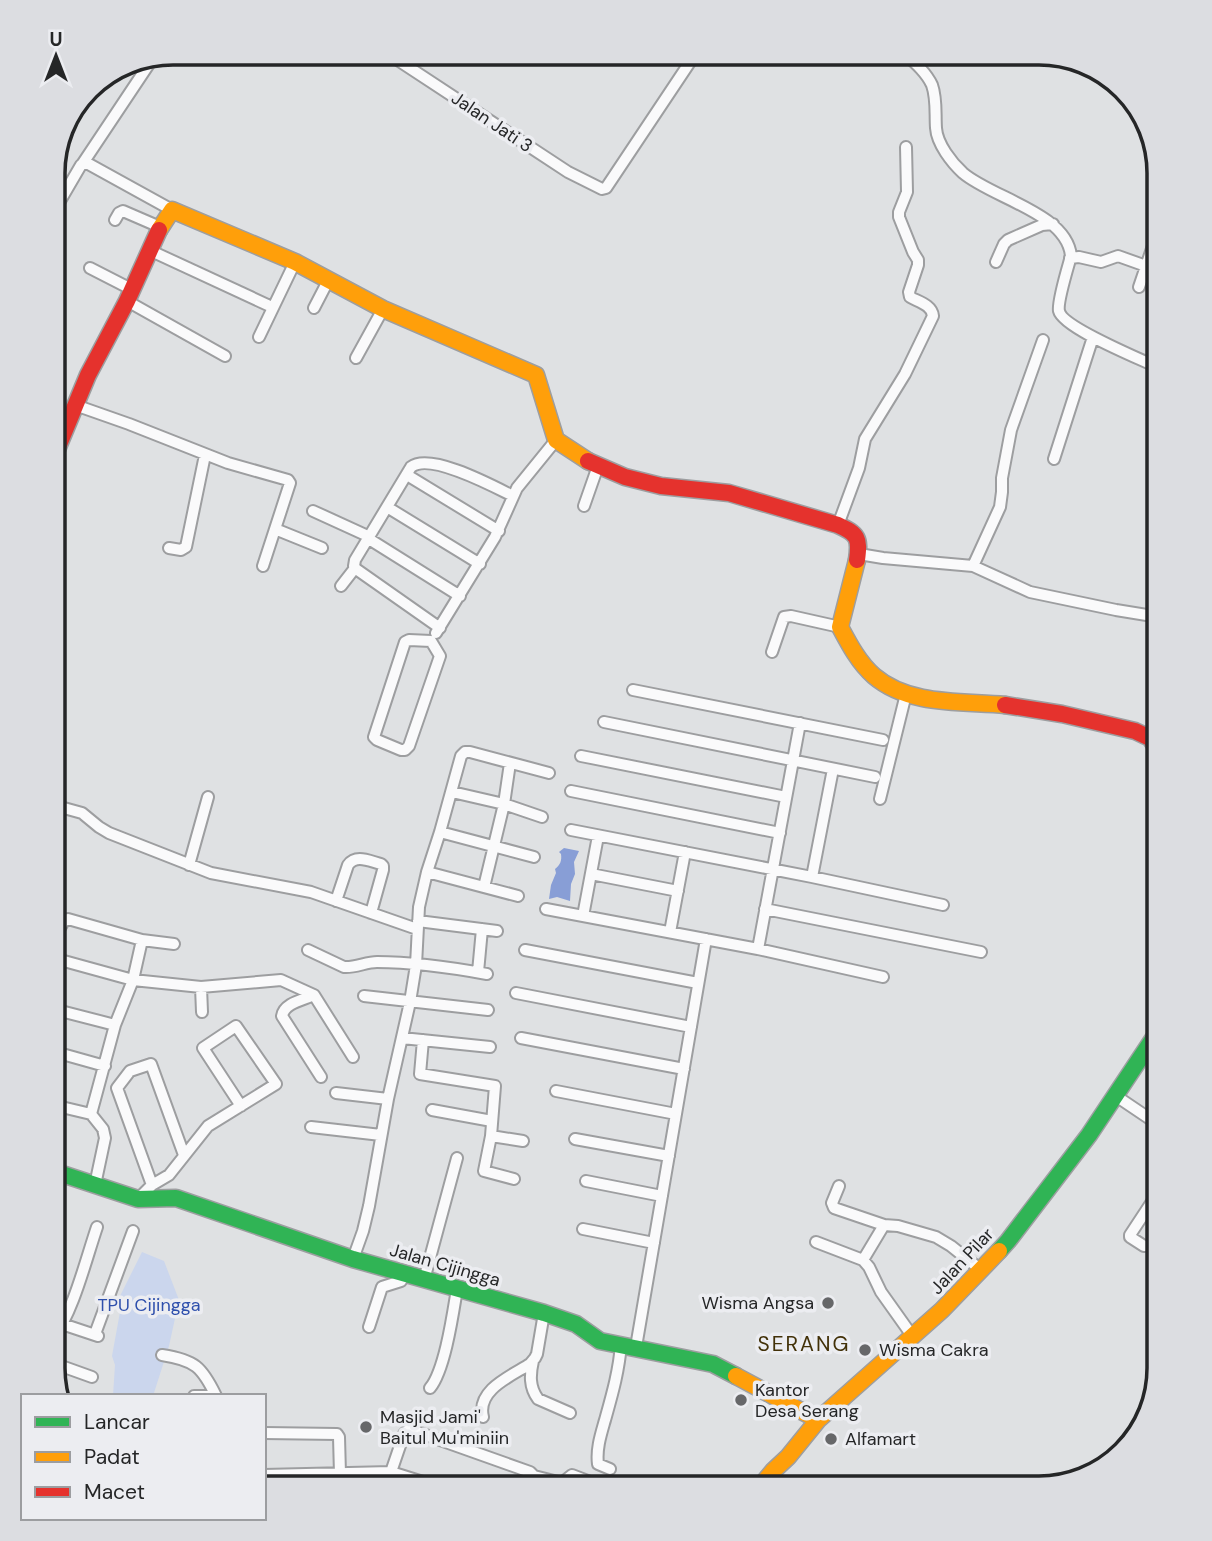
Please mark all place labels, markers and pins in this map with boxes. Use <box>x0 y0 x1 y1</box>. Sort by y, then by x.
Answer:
place label: Wisma Angsa <box>701 1291 814 1315</box>
marker: Wisma Angsa <box>820 1295 836 1311</box>
place label: Wisma Cakra <box>879 1338 989 1362</box>
marker: Wisma Cakra <box>857 1342 873 1358</box>
place label: Kantor Desa Serang <box>755 1378 859 1423</box>
marker: Kantor Desa Serang <box>733 1392 749 1408</box>
place label: Masjid Jami' Baitul Mu'miniin <box>380 1405 509 1450</box>
marker: Masjid Jami' Baitul Mu'miniin <box>358 1419 374 1435</box>
place label: Alfamart <box>845 1427 916 1451</box>
marker: Alfamart <box>823 1431 839 1447</box>

